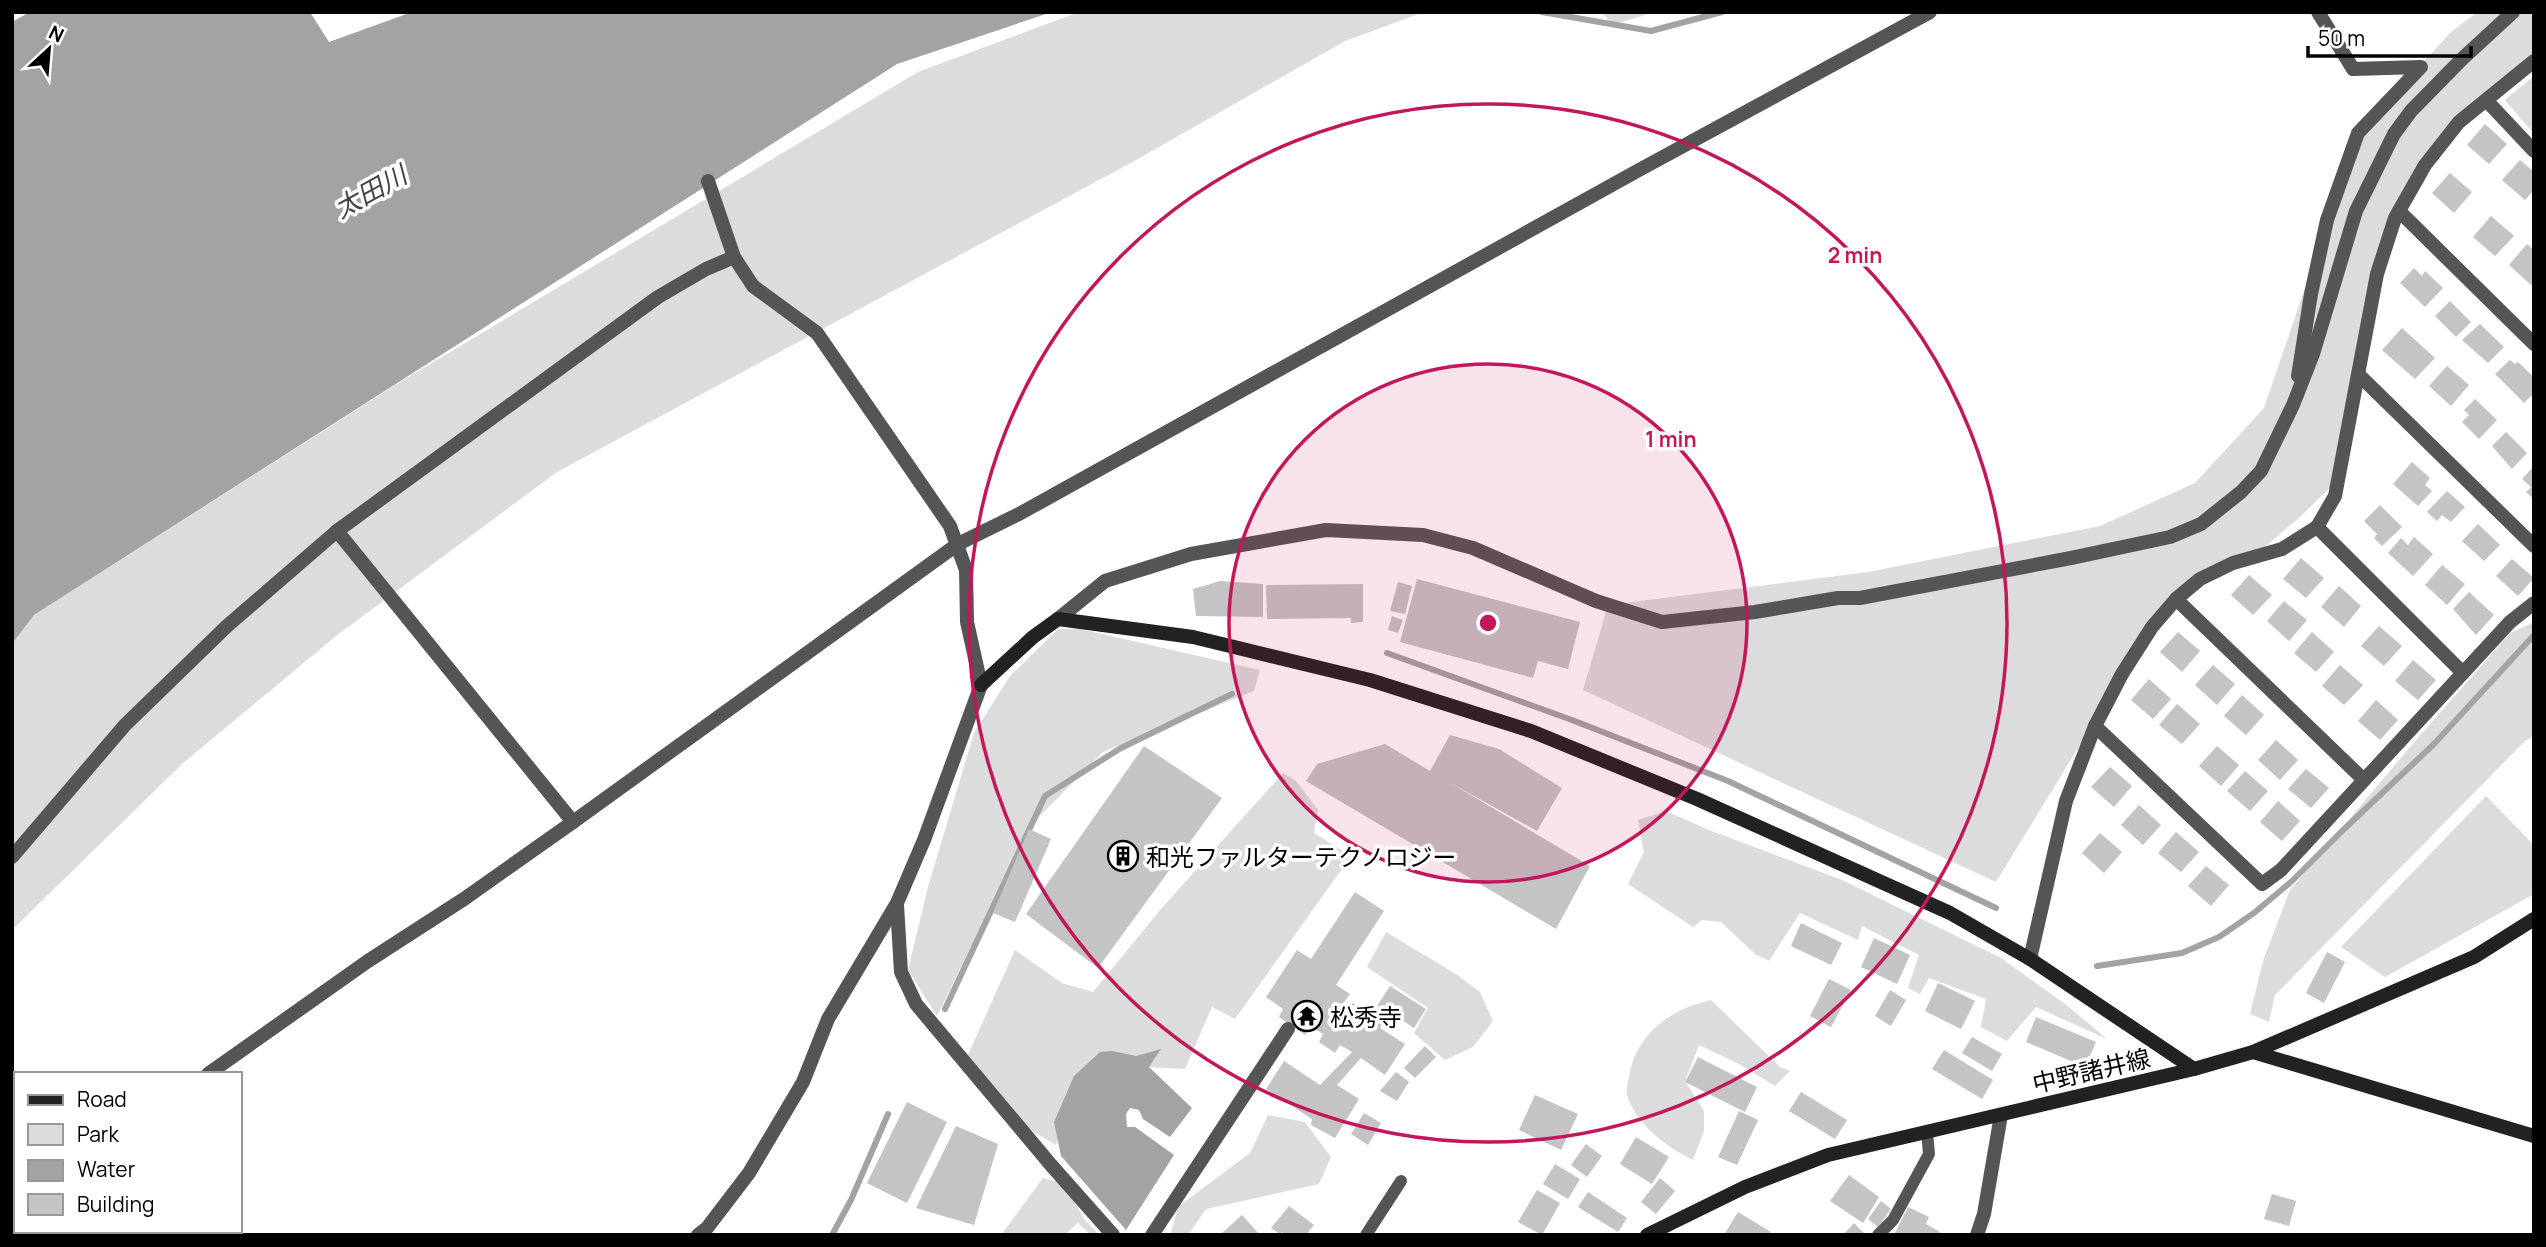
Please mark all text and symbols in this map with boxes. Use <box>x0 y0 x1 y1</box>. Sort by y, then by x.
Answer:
north arrow <box>14 14 84 84</box>
scale bar <box>2308 14 2471 58</box>
text: N <box>45 19 68 48</box>
text: 50 m <box>2318 24 2365 52</box>
water label: 太田川 <box>327 155 415 226</box>
text: 2 min <box>1828 241 1882 269</box>
text: 1 min <box>1645 425 1697 453</box>
centre of rings <box>1476 611 1500 635</box>
building icon: 和光ファルターテクノロジー <box>1106 839 1140 873</box>
place label: 和光ファルターテクノロジー <box>1146 840 1457 873</box>
temple icon: 松秀寺 <box>1290 999 1324 1033</box>
place label: 松秀寺 <box>1330 1000 1402 1033</box>
street label: 中野諸井線 <box>2029 1040 2153 1100</box>
legend <box>14 1072 242 1233</box>
text: Road <box>77 1085 127 1113</box>
text: Park <box>77 1120 119 1148</box>
text: Water <box>77 1155 136 1183</box>
text: Building <box>77 1190 154 1218</box>

